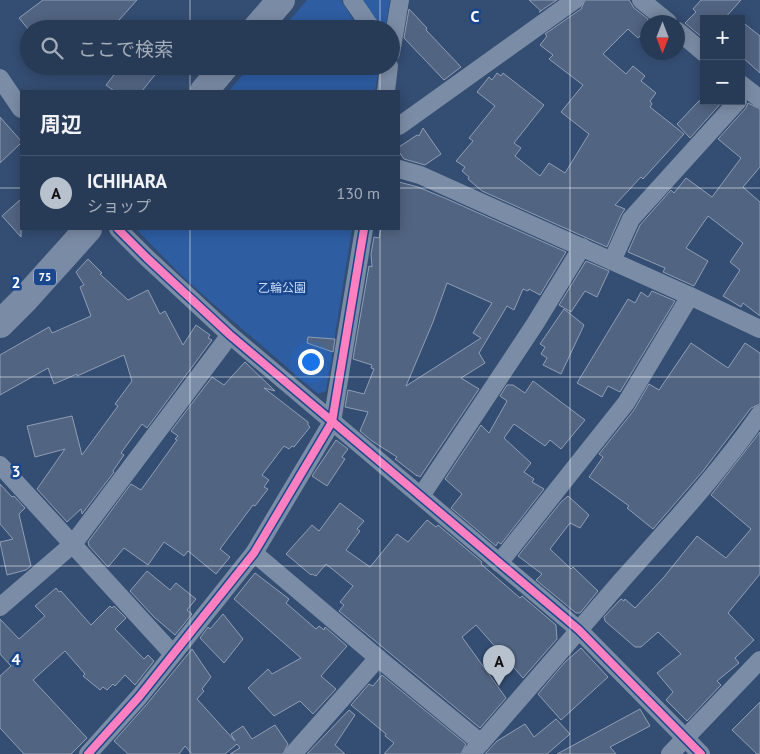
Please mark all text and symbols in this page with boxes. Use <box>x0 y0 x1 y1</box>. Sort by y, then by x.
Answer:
text: C <box>471 6 480 26</box>
north arrow <box>640 15 685 60</box>
map controls <box>700 15 745 105</box>
button: + <box>700 15 745 60</box>
search box <box>20 20 400 75</box>
icon: search <box>38 34 66 62</box>
text: ここで検索 <box>78 37 173 61</box>
button: − <box>700 60 745 105</box>
text: 周辺 <box>40 111 82 138</box>
text: ICHIHARA <box>87 169 167 193</box>
text: A <box>51 183 61 203</box>
text: 130 m <box>337 183 380 203</box>
text: ショップ <box>87 196 151 216</box>
road number: 75 <box>34 268 56 286</box>
text: 2 <box>11 272 21 292</box>
park label: 乙輪公園 <box>258 280 306 295</box>
your location <box>298 349 324 375</box>
text: 3 <box>11 461 21 481</box>
pin: A <box>483 645 515 686</box>
text: 4 <box>11 649 21 669</box>

